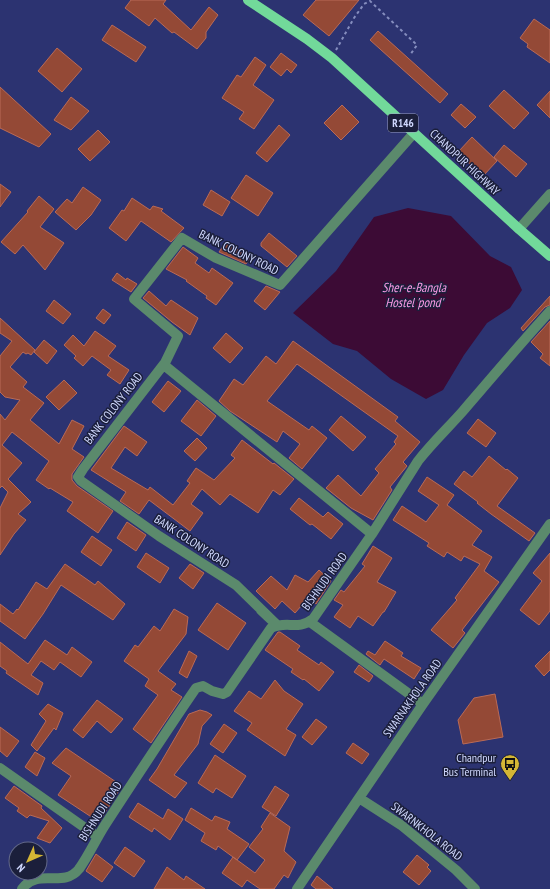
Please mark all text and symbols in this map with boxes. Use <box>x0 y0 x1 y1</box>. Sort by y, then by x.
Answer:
road number: R146 <box>388 114 418 132</box>
street label: CHANDPUR HIGHWAY <box>427 126 503 199</box>
street label: BANK COLONY ROAD <box>197 226 281 278</box>
water label: Sher-e-Bangla Hostel 'pond' <box>382 279 447 311</box>
street label: BANK COLONY ROAD <box>80 369 146 447</box>
street label: BANK COLONY ROAD <box>152 511 232 571</box>
street label: BISHNUDI ROAD <box>298 549 350 613</box>
street label: SWARNAKHOLA ROAD <box>379 656 445 740</box>
place label: Chandpur Bus Terminal <box>443 750 497 779</box>
bus stop icon: Chandpur Bus Terminal <box>499 753 521 781</box>
street label: BISHNUDI ROAD <box>75 778 125 844</box>
street label: SWARNKHOLA ROAD <box>388 799 466 863</box>
north arrow <box>8 841 48 881</box>
text: N <box>14 861 28 875</box>

